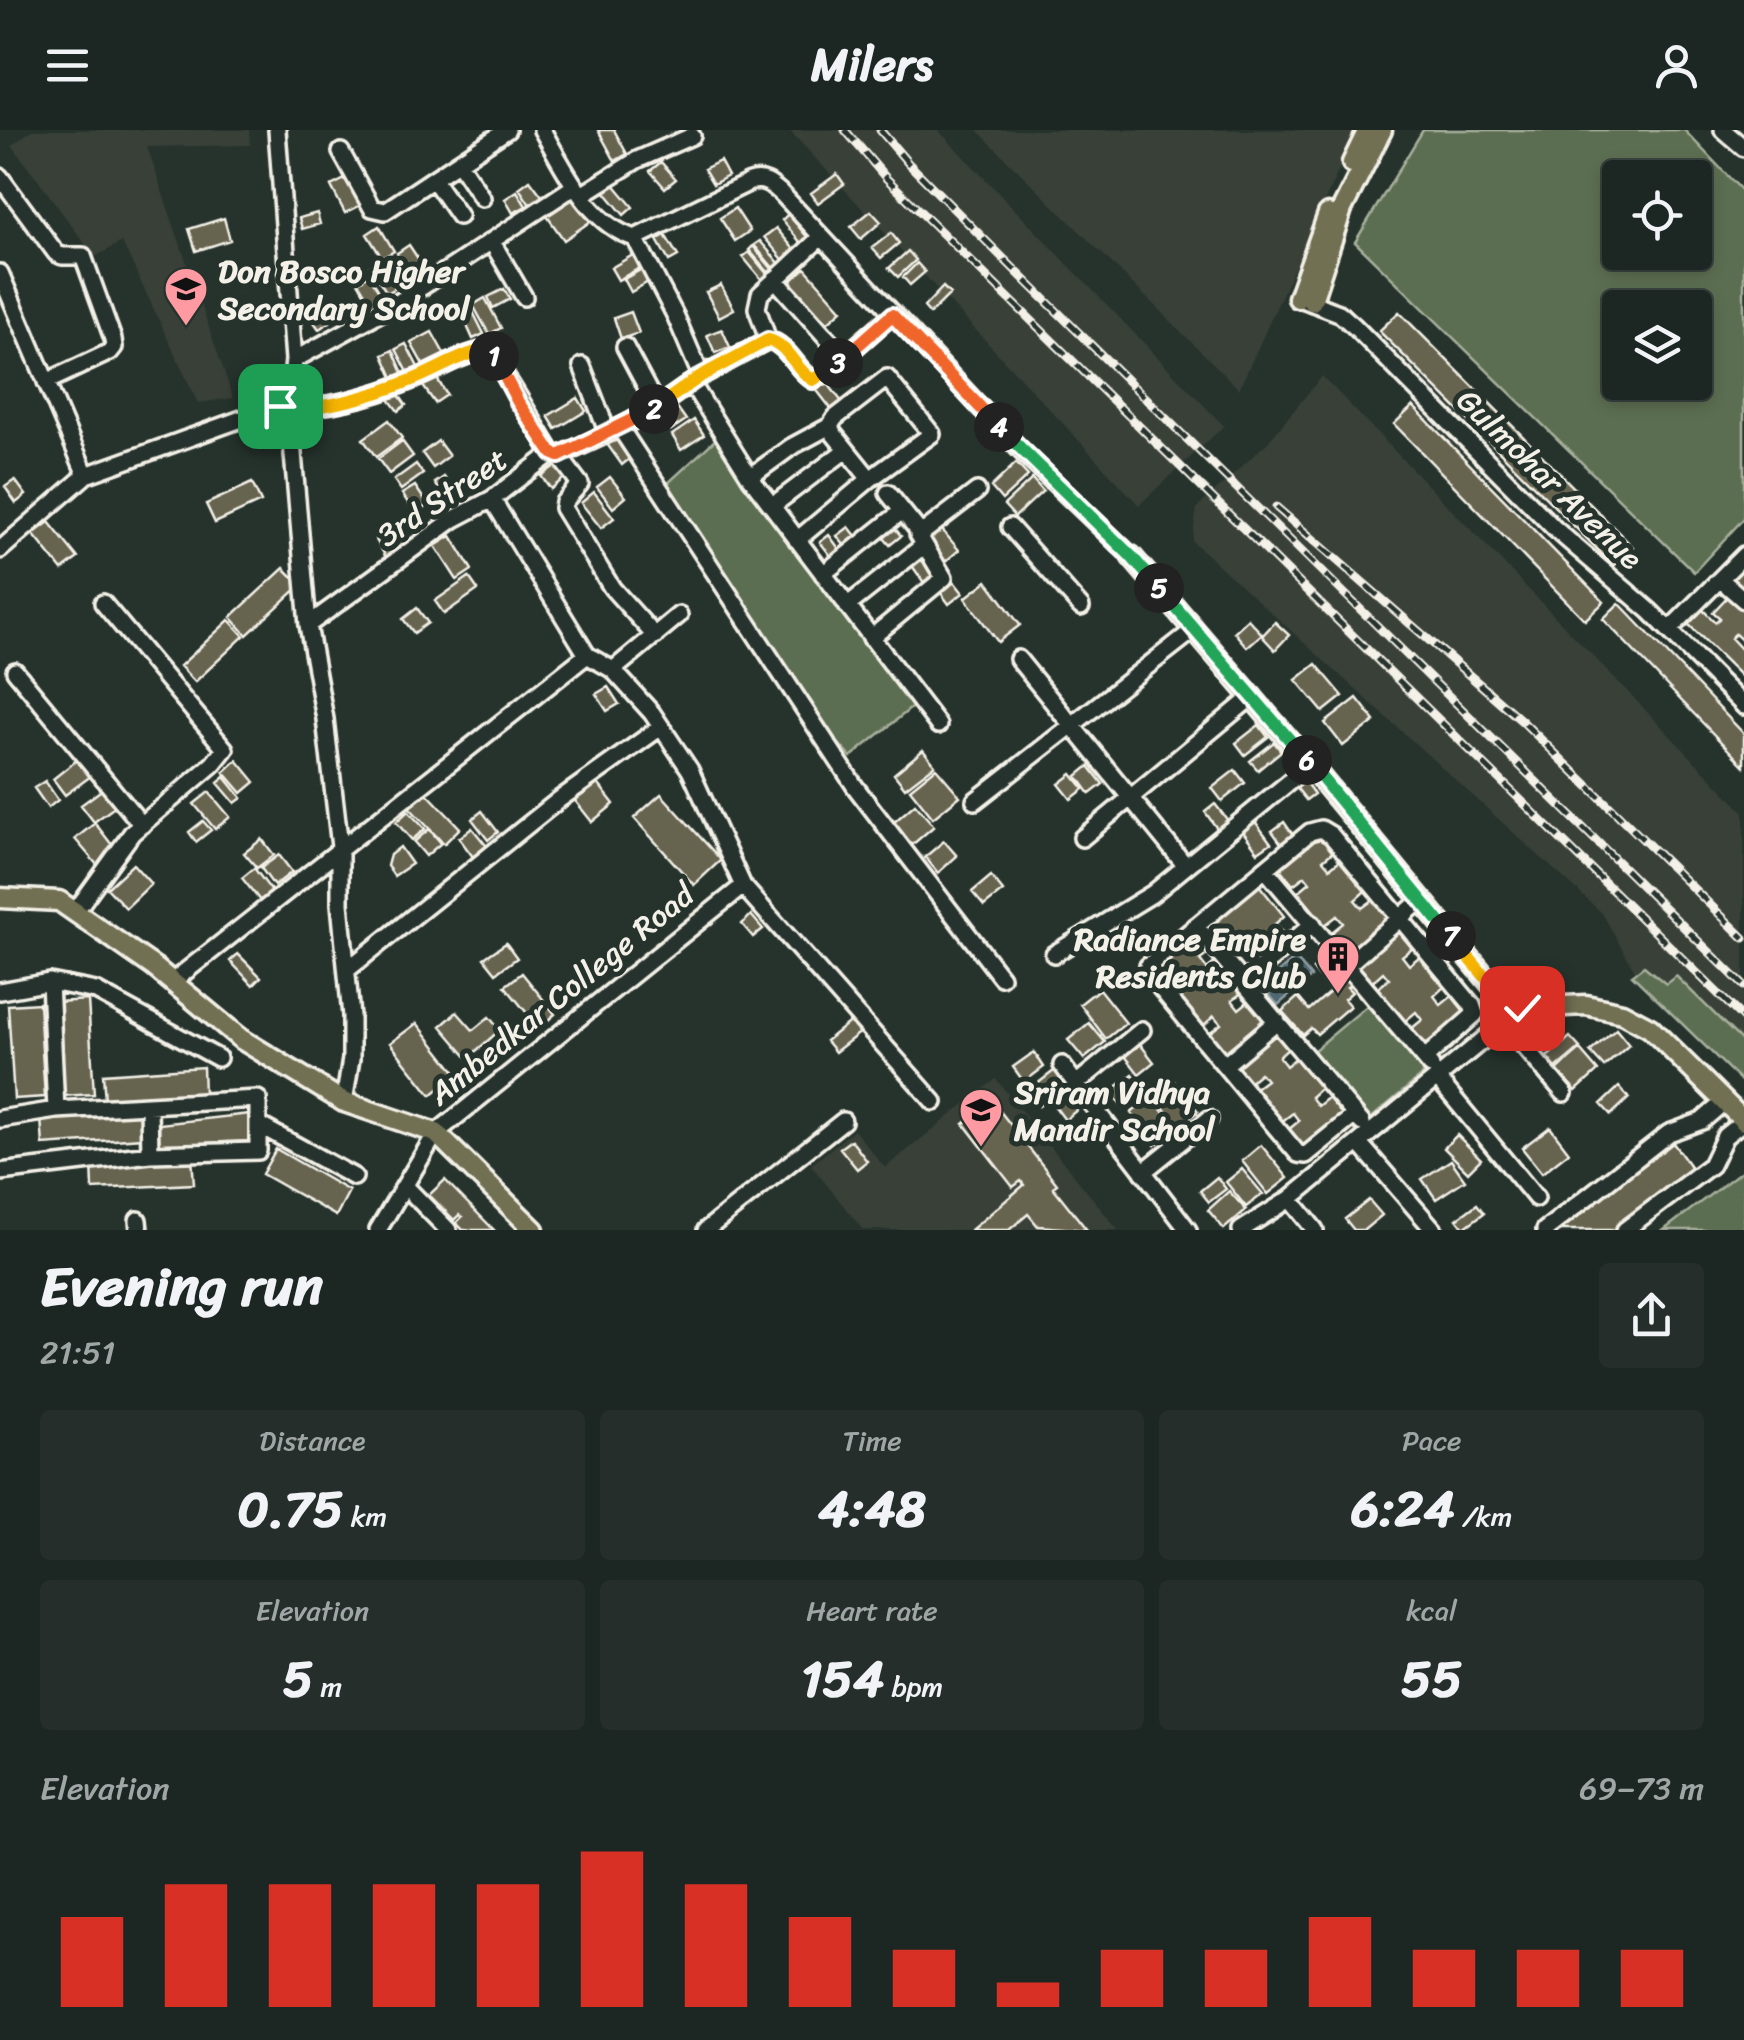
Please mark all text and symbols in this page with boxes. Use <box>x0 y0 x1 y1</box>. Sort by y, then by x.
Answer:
text: Milers <box>811 25 933 105</box>
icon: menu <box>40 38 95 93</box>
icon: person <box>1649 38 1704 93</box>
map controls <box>1602 160 1712 400</box>
button: locate <box>1602 160 1712 270</box>
place label: Don Bosco Higher Secondary School <box>217 243 471 337</box>
school or university icon: Don Bosco Higher Secondary School <box>163 266 209 327</box>
button: layers <box>1602 290 1712 400</box>
pin: 1 <box>469 331 519 381</box>
text: 1 <box>488 331 500 380</box>
pin: 3 <box>813 338 863 388</box>
text: 3 <box>830 338 846 387</box>
pin <box>238 364 323 449</box>
street label: Gulmohar Avenue <box>1442 374 1657 584</box>
icon: arrive <box>253 379 308 434</box>
pin: 2 <box>629 384 679 434</box>
text: 2 <box>646 384 662 433</box>
pin: 4 <box>974 402 1024 452</box>
text: 4 <box>990 402 1008 451</box>
street label: 3rd Street <box>365 432 520 563</box>
pin: 5 <box>1134 563 1184 613</box>
text: 5 <box>1150 563 1168 612</box>
pin: 6 <box>1282 735 1332 785</box>
text: 6 <box>1299 735 1315 784</box>
street label: Ambedkar College Road <box>414 867 709 1121</box>
place label: Radiance Empire Residents Club <box>1073 911 1307 1005</box>
pin: 7 <box>1426 911 1476 961</box>
text: 7 <box>1443 911 1459 960</box>
building icon: Radiance Empire Residents Club <box>1315 934 1361 995</box>
pin <box>1480 966 1565 1051</box>
icon: check <box>1495 981 1550 1036</box>
place label: Sriram Vidhya Mandir School <box>1013 1064 1216 1158</box>
school or university icon: Sriram Vidhya Mandir School <box>958 1087 1004 1148</box>
text: Evening run <box>40 1238 323 1335</box>
button: share <box>1599 1263 1704 1368</box>
text: 21:51 <box>40 1324 115 1381</box>
text: Distance <box>259 1416 365 1465</box>
text: Time <box>842 1416 902 1465</box>
text: Pace <box>1402 1416 1461 1465</box>
text: 0.75 <box>238 1465 343 1554</box>
text: 4:48 <box>818 1465 926 1554</box>
text: 6:24 <box>1351 1465 1455 1554</box>
text: km <box>343 1492 387 1541</box>
text: /km <box>1455 1492 1512 1541</box>
text: Elevation <box>256 1586 369 1635</box>
text: Heart rate <box>806 1586 938 1635</box>
text: kcal <box>1406 1586 1457 1635</box>
text: 5 <box>283 1635 313 1724</box>
text: 154 <box>801 1635 884 1724</box>
text: 55 <box>1401 1635 1462 1724</box>
text: m <box>313 1662 342 1711</box>
text: bpm <box>884 1662 943 1711</box>
text: Elevation <box>40 1760 170 1817</box>
text: 69–73 m <box>1579 1760 1704 1817</box>

